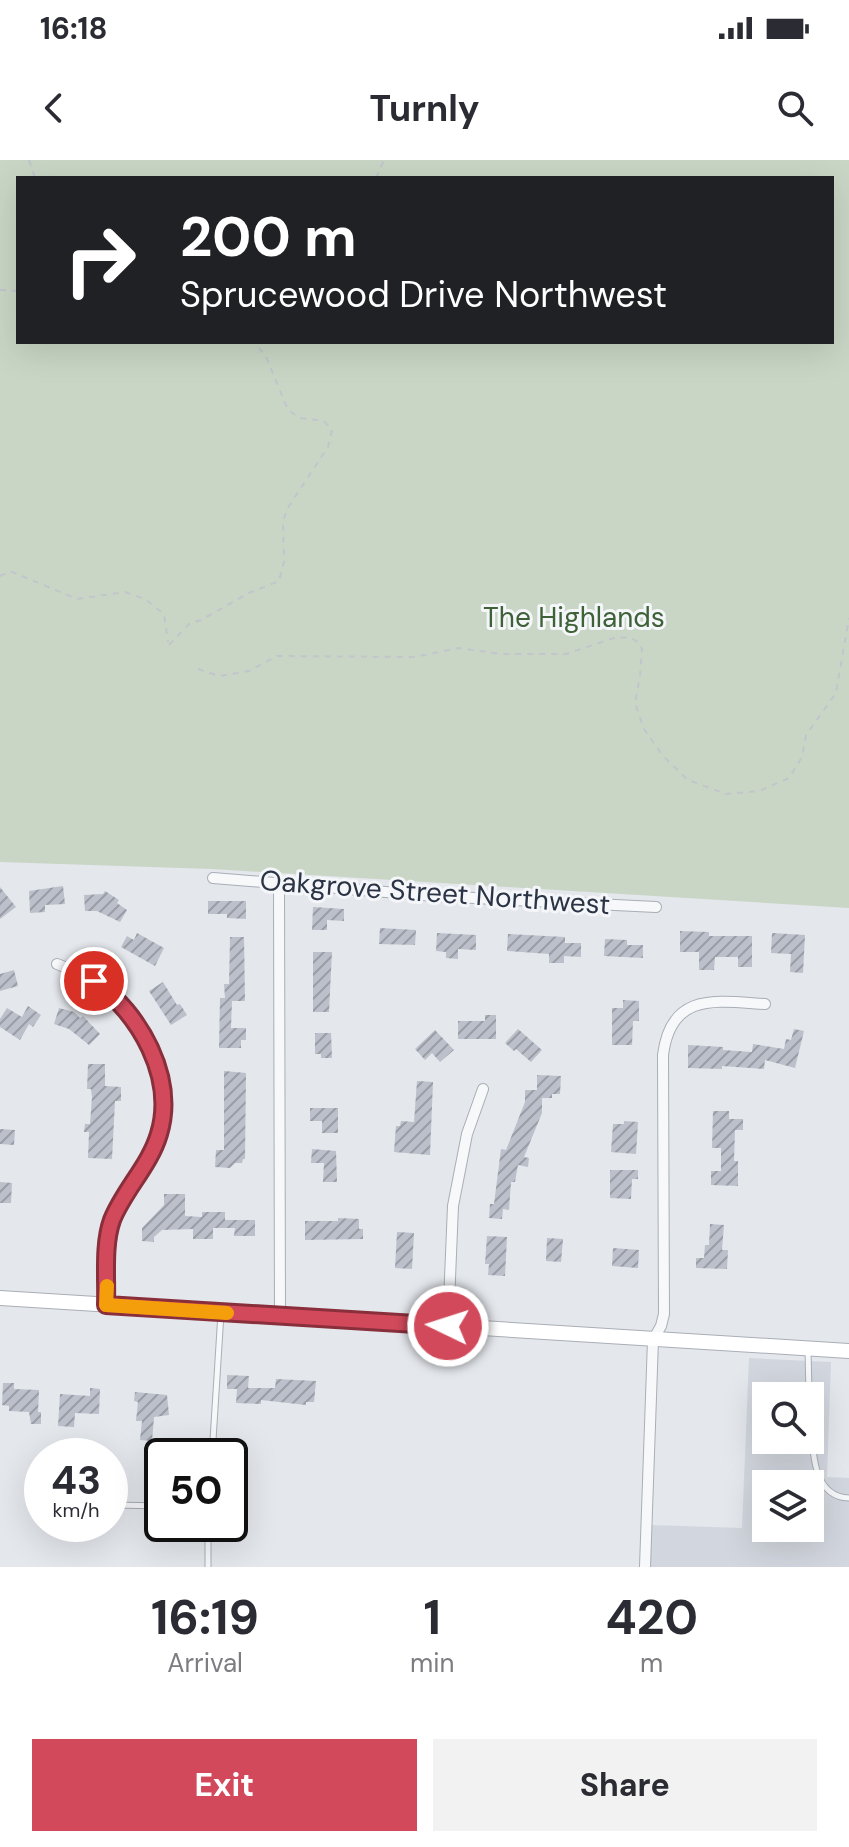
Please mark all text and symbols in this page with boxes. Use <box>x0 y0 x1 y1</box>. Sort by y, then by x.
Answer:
text: 16:18 <box>40 9 107 48</box>
text: Turnly <box>369 85 480 132</box>
icon: back <box>32 86 76 130</box>
icon: search <box>773 86 817 130</box>
text: 200 m <box>180 200 357 273</box>
icon: right <box>48 208 152 312</box>
text: Sprucewood Drive Northwest <box>180 271 667 318</box>
park label: The Highlands <box>483 599 665 636</box>
street label: Oakgrove Street Northwest <box>259 862 611 923</box>
pin <box>60 947 128 1015</box>
icon: arrive <box>72 959 116 1003</box>
position arrow <box>406 1284 490 1368</box>
map controls <box>752 1382 824 1542</box>
button: search <box>752 1382 824 1454</box>
speed limit sign: 50 <box>144 1438 248 1542</box>
text: 43 <box>51 1454 101 1506</box>
button: layers <box>752 1470 824 1542</box>
text: km/h <box>52 1497 100 1523</box>
text: 16:19 <box>151 1586 259 1649</box>
text: 1 <box>424 1586 441 1649</box>
text: 420 <box>605 1586 698 1649</box>
text: Arrival <box>167 1646 243 1680</box>
text: min <box>410 1646 454 1680</box>
text: m <box>640 1646 663 1680</box>
button: Exit <box>32 1739 417 1831</box>
button: Share <box>433 1739 817 1831</box>

